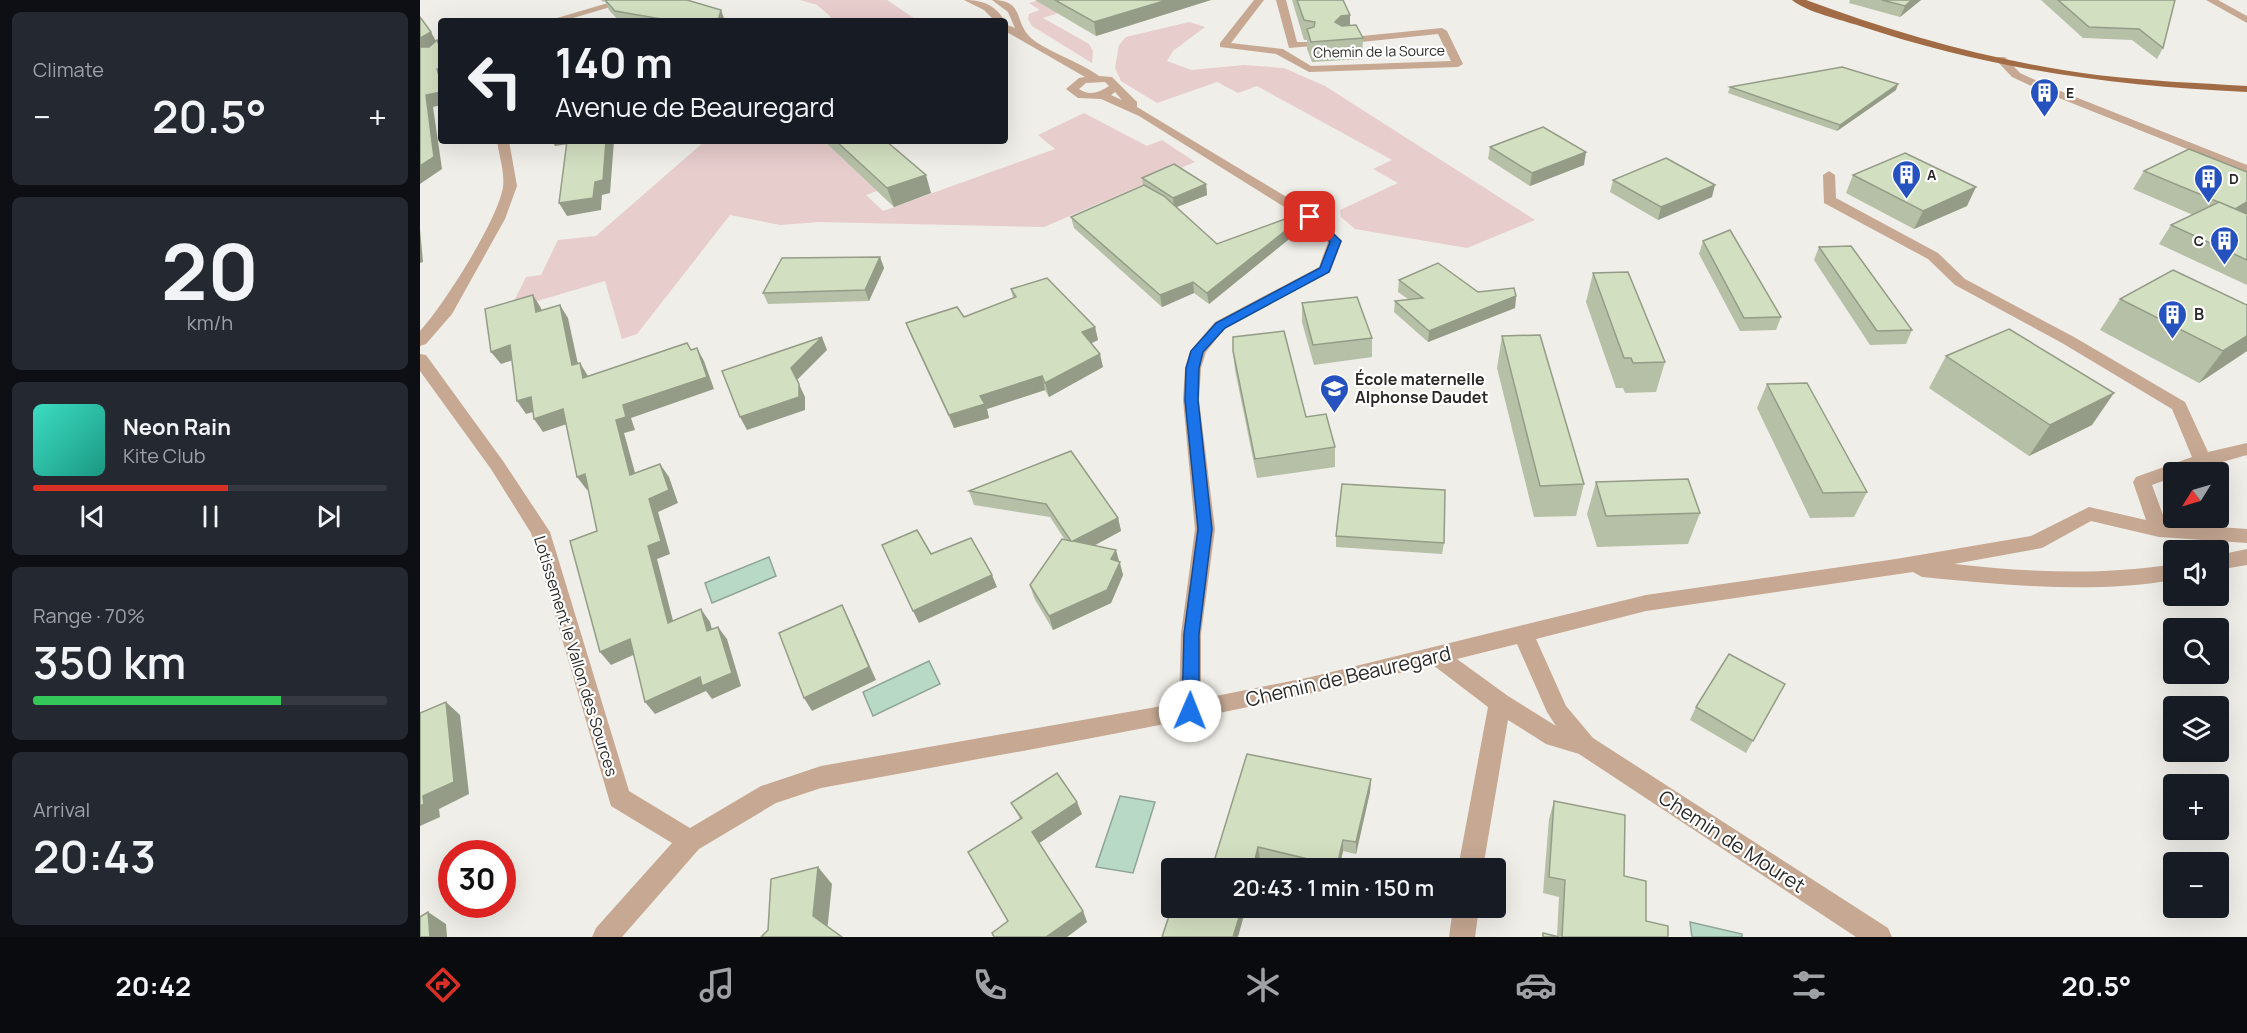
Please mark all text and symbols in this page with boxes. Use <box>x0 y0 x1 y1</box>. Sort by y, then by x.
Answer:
text: 140 m <box>555 33 673 91</box>
street label: Chemin de la Source <box>1313 40 1445 62</box>
icon: left <box>456 42 534 120</box>
text: Climate <box>33 56 104 83</box>
building icon: E <box>2029 76 2061 118</box>
place label: E <box>2066 83 2074 102</box>
text: 20.5° <box>152 85 267 147</box>
text: Avenue de Beauregard <box>555 88 835 125</box>
text: − <box>33 94 51 139</box>
text: + <box>368 94 387 139</box>
building icon: A <box>1890 158 1922 200</box>
building icon: D <box>2192 162 2224 204</box>
place label: A <box>1927 165 1937 184</box>
place label: D <box>2229 169 2239 188</box>
pin <box>1284 191 1335 242</box>
icon: arrive <box>1293 200 1326 233</box>
text: 20 <box>161 217 259 323</box>
building icon: C <box>2209 224 2241 266</box>
place label: C <box>2194 231 2204 250</box>
building icon: B <box>2157 298 2189 340</box>
place label: B <box>2194 303 2204 325</box>
text: km/h <box>187 309 233 336</box>
place label: École maternelle Alphonse Daudet <box>1355 368 1488 408</box>
school or university icon: École maternelle Alphonse Daudet <box>1318 372 1350 414</box>
text: Neon Rain <box>123 412 231 442</box>
text: Kite Club <box>123 442 206 469</box>
north arrow <box>2163 462 2229 528</box>
map controls <box>2163 462 2229 918</box>
icon: previous <box>76 500 109 533</box>
icon: pause <box>194 500 227 533</box>
icon: next <box>312 500 345 533</box>
street label: Lotissement le Vallon des Sources <box>529 533 623 779</box>
button: sound <box>2163 540 2229 606</box>
text: Range · 70% <box>33 602 145 629</box>
button: search <box>2163 618 2229 684</box>
text: 350 km <box>33 631 186 693</box>
street label: Chemin de Beauregard <box>1243 639 1453 713</box>
position arrow <box>1158 679 1222 743</box>
button: layers <box>2163 696 2229 762</box>
button: + <box>2163 774 2229 840</box>
street label: Chemin de Mouret <box>1653 783 1811 899</box>
text: Arrival <box>33 796 90 823</box>
text: 20:43 <box>33 825 156 887</box>
speed limit sign: 30 <box>438 840 516 918</box>
button: − <box>2163 852 2229 918</box>
text: 20:43 · 1 min · 150 m <box>1233 873 1434 903</box>
icon: directions <box>422 964 464 1006</box>
icon: music <box>696 964 738 1006</box>
icon: phone <box>969 964 1011 1006</box>
icon: climate <box>1242 964 1284 1006</box>
icon: car <box>1515 964 1557 1006</box>
icon: filters <box>1788 964 1830 1006</box>
text: 20:42 <box>116 967 191 1004</box>
text: 20.5° <box>2061 967 2131 1004</box>

